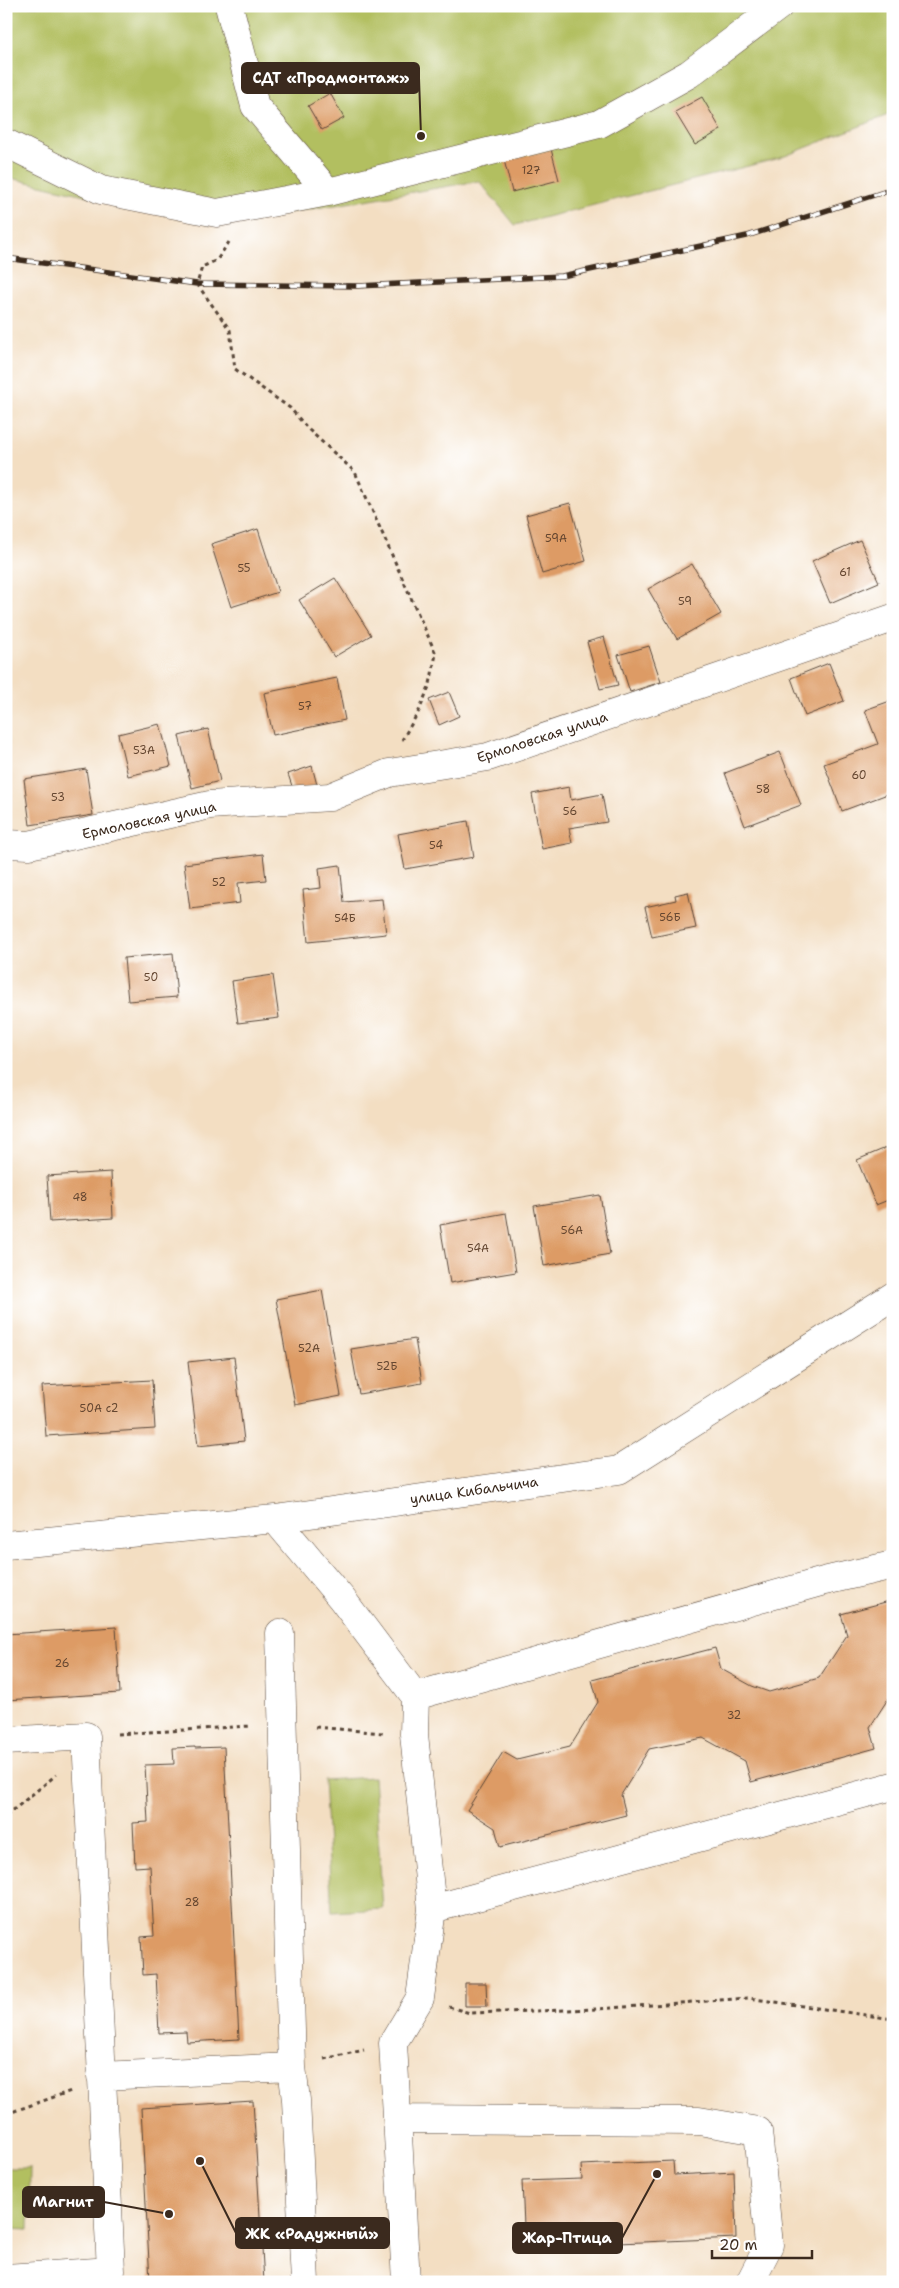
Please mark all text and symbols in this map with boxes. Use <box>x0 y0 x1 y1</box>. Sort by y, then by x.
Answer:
callout: СДТ «Продмонтаж» <box>242 63 419 93</box>
text: СДТ «Продмонтаж» <box>252 68 410 88</box>
house number: 127 <box>522 163 541 178</box>
house number: 59А <box>545 531 567 546</box>
house number: 55 <box>237 561 251 576</box>
house number: 61 <box>839 565 851 580</box>
house number: 59 <box>678 594 692 609</box>
house number: 57 <box>298 699 312 714</box>
street label: Ермоловская улица <box>474 707 610 767</box>
house number: 53А <box>133 743 155 758</box>
house number: 60 <box>851 768 867 783</box>
house number: 58 <box>756 782 770 797</box>
house number: 53 <box>51 790 65 805</box>
street label: Ермоловская улица <box>80 797 218 843</box>
house number: 56 <box>563 804 577 819</box>
house number: 54 <box>429 838 443 853</box>
house number: 52 <box>212 875 226 890</box>
house number: 56Б <box>659 910 681 925</box>
house number: 54Б <box>334 911 356 926</box>
house number: 50 <box>144 970 158 985</box>
house number: 48 <box>72 1190 88 1205</box>
house number: 56А <box>561 1223 583 1238</box>
house number: 54А <box>467 1241 489 1256</box>
house number: 52А <box>298 1341 320 1356</box>
house number: 52Б <box>376 1359 398 1374</box>
house number: 50А с2 <box>80 1401 118 1416</box>
street label: улица Кибальчича <box>409 1472 539 1508</box>
house number: 26 <box>55 1656 69 1671</box>
house number: 32 <box>727 1708 741 1723</box>
house number: 28 <box>184 1895 200 1910</box>
callout: Магнит <box>23 2187 104 2217</box>
text: Магнит <box>32 2192 94 2212</box>
callout: ЖК «Радужный» <box>236 2218 389 2248</box>
callout: Жар-Птица <box>513 2223 622 2253</box>
text: ЖК «Радужный» <box>245 2224 379 2244</box>
text: Жар-Птица <box>522 2228 612 2248</box>
scale bar <box>712 2228 812 2260</box>
text: 20 m <box>719 2235 758 2255</box>

